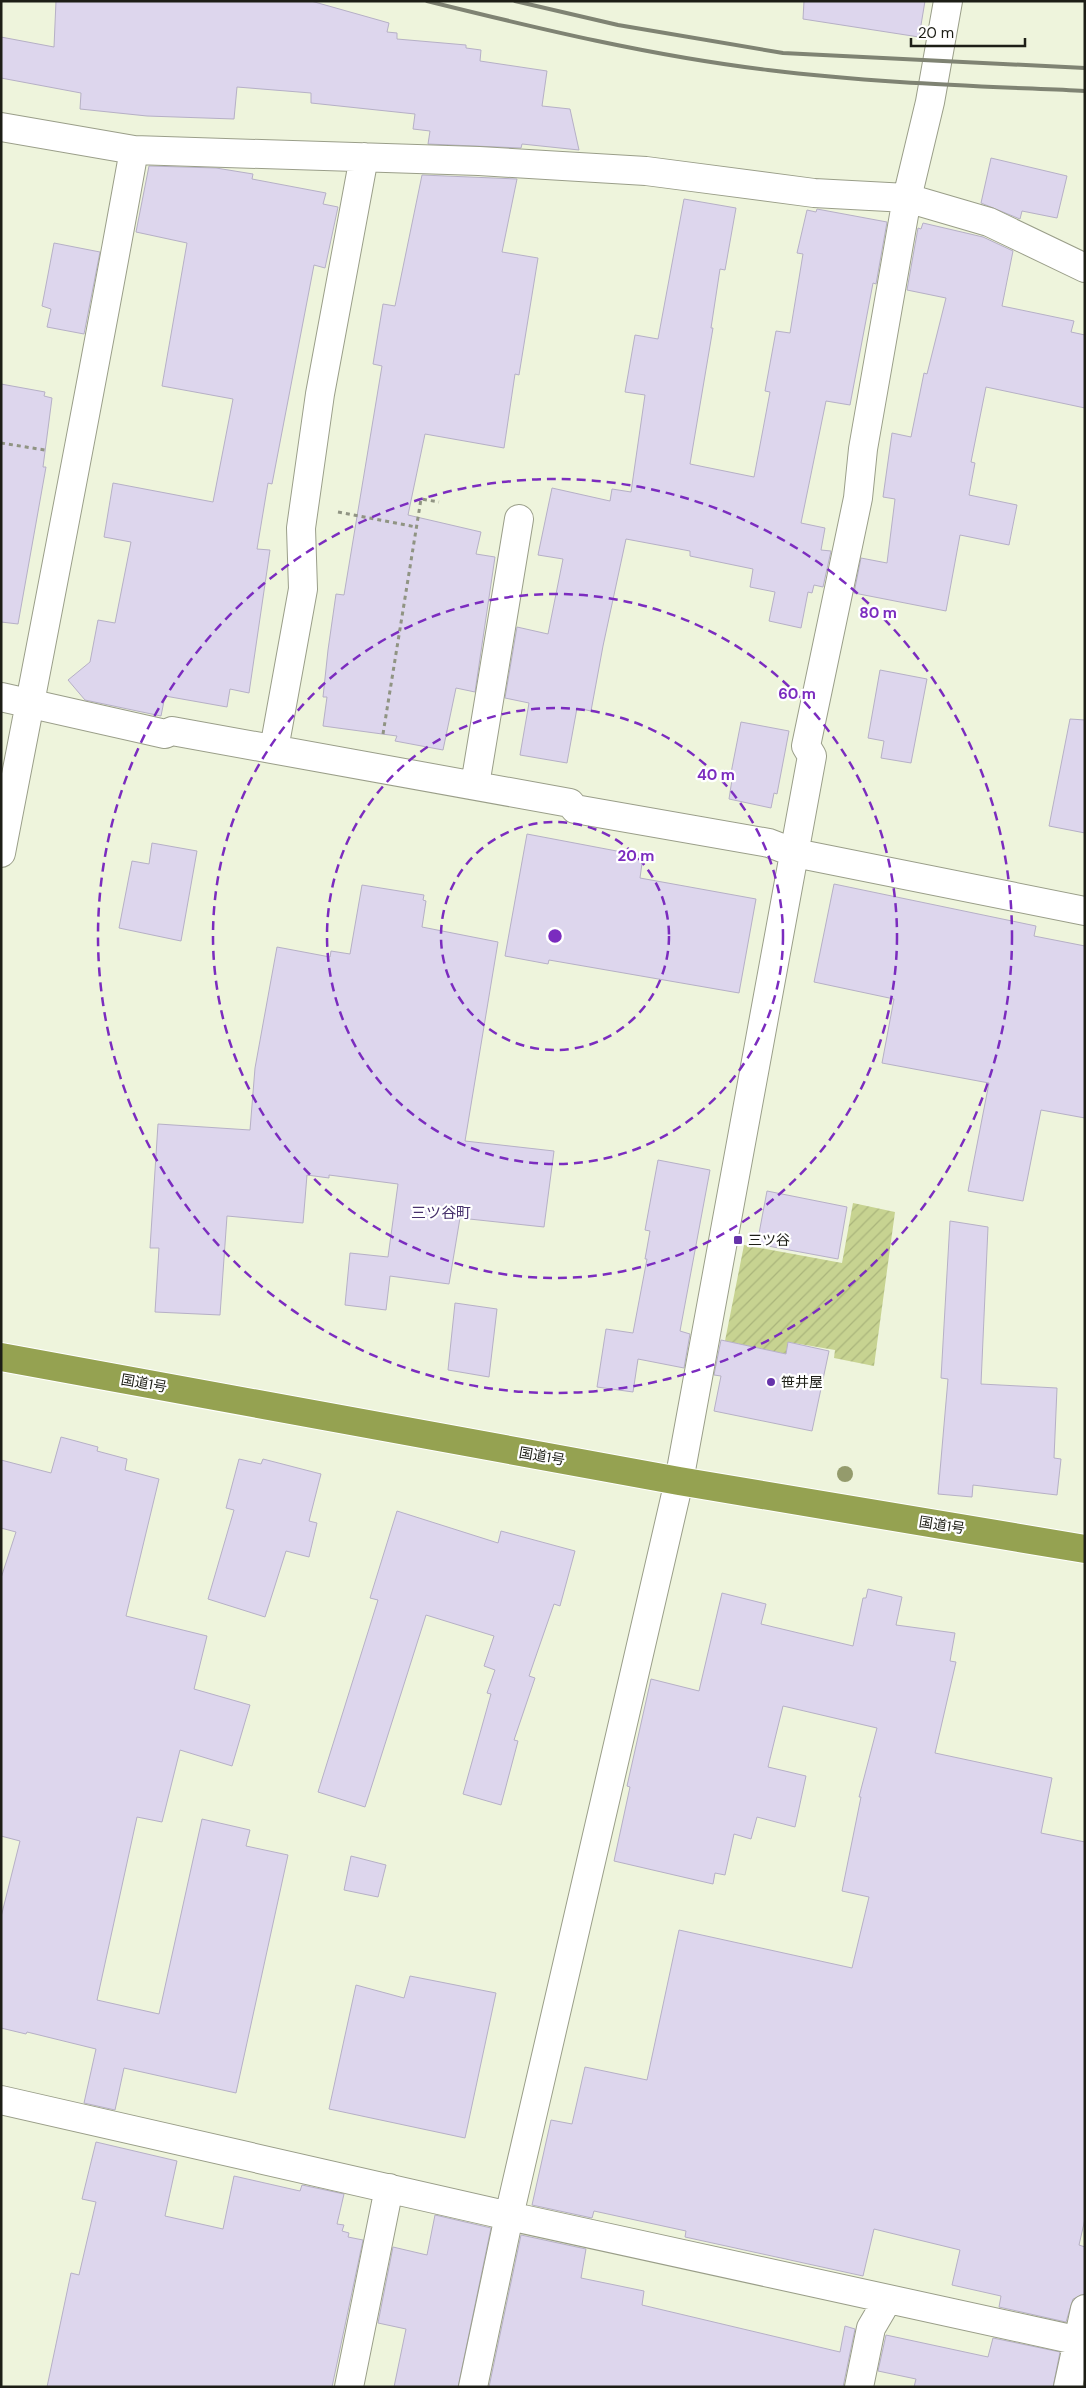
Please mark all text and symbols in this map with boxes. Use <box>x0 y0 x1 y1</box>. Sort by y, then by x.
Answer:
scale bar <box>911 15 1025 47</box>
text: 20 m <box>918 23 954 43</box>
text: 80 m <box>859 603 897 623</box>
text: 60 m <box>778 684 816 704</box>
text: 40 m <box>697 765 735 785</box>
text: 20 m <box>618 846 654 866</box>
centre of rings <box>546 927 564 945</box>
district label: 三ツ谷町 <box>411 1203 471 1223</box>
place label: 三ツ谷 <box>748 1231 790 1249</box>
marker: 三ツ谷 <box>732 1234 744 1246</box>
street label: 国道1号 <box>120 1370 168 1396</box>
place label: 笹井屋 <box>781 1373 823 1391</box>
marker: 笹井屋 <box>765 1376 777 1388</box>
street label: 国道1号 <box>518 1443 566 1469</box>
street label: 国道1号 <box>918 1512 966 1538</box>

